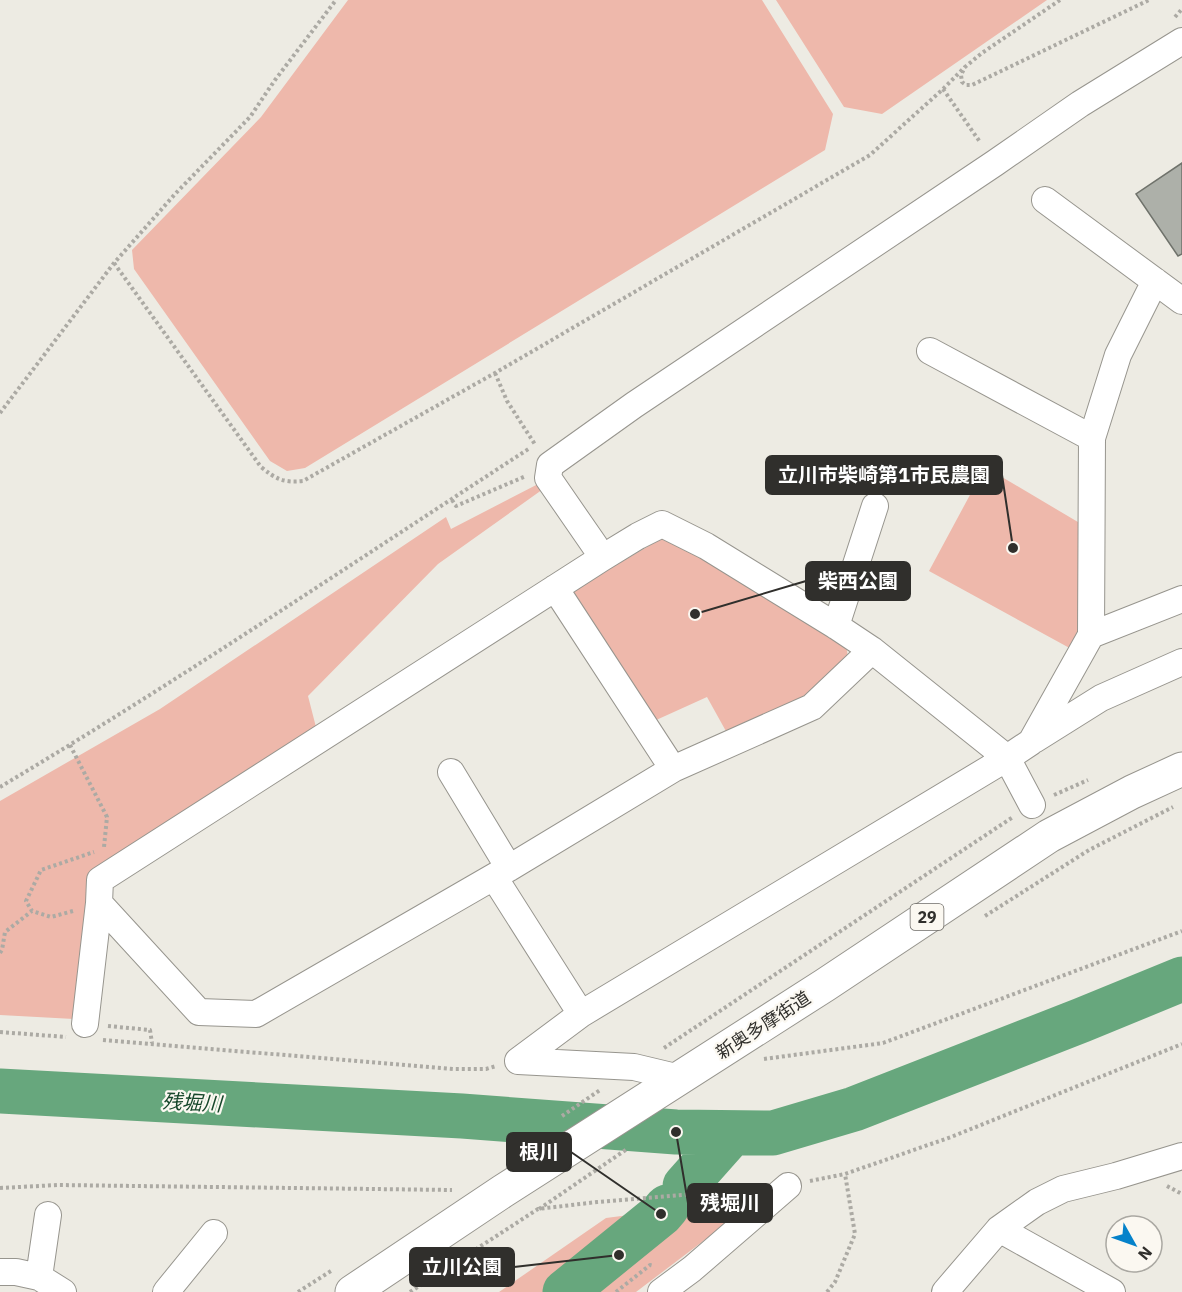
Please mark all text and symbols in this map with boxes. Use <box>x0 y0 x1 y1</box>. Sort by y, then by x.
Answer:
callout: 立川市柴崎第1市民農園 <box>766 456 1002 494</box>
text: 立川市柴崎第1市民農園 <box>778 461 990 488</box>
callout: 柴西公園 <box>806 562 910 600</box>
text: 柴西公園 <box>818 567 898 594</box>
road number: 29 <box>910 904 944 930</box>
street label: 新奥多摩街道 <box>711 986 815 1064</box>
water label: 残堀川 <box>161 1087 225 1117</box>
callout: 根川 <box>507 1133 571 1171</box>
text: 根川 <box>519 1138 559 1165</box>
callout: 残堀川 <box>688 1184 772 1222</box>
text: 残堀川 <box>700 1189 760 1216</box>
north arrow <box>1104 1214 1164 1274</box>
text: N <box>1134 1243 1157 1265</box>
callout: 立川公園 <box>410 1248 514 1286</box>
text: 立川公園 <box>422 1253 502 1280</box>

